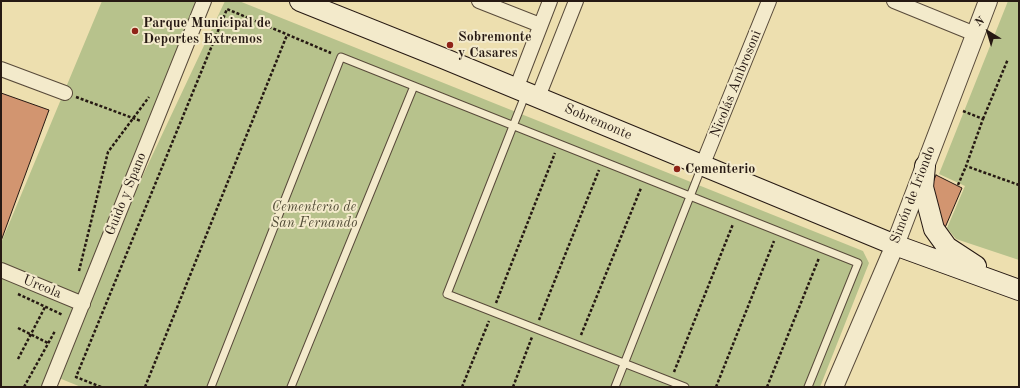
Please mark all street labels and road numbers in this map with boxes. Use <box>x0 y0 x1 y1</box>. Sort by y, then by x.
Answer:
street label: Nicolás Ambrosoni <box>707 28 765 140</box>
street label: Sobremonte <box>562 100 634 144</box>
street label: Simón de Iriondo <box>887 144 939 246</box>
street label: Guido y Spano <box>102 150 150 238</box>
street label: Urcola <box>20 272 64 302</box>

